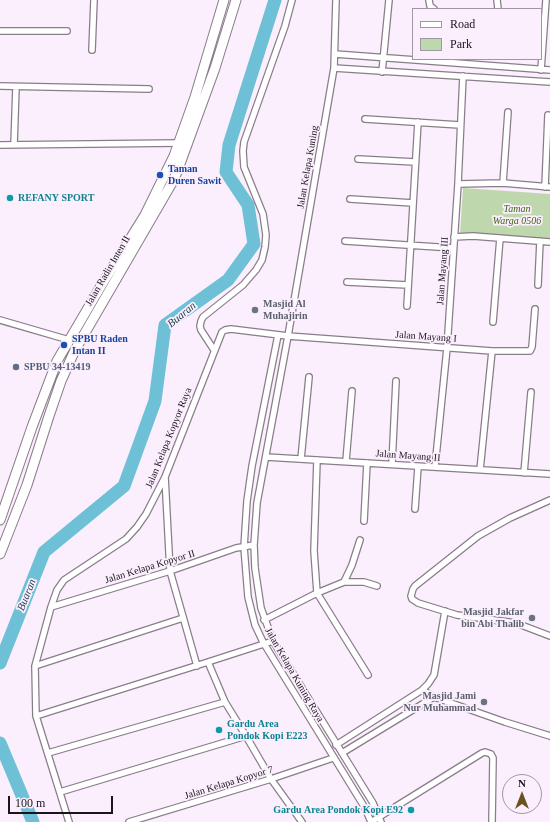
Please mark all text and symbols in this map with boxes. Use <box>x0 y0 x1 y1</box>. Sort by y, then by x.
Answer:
legend <box>412 8 542 60</box>
text: Road <box>450 17 475 31</box>
text: Park <box>450 37 472 51</box>
street label: Jalan Kelapa Kuning <box>295 125 321 209</box>
place label: Taman Duren Sawit <box>168 163 221 186</box>
marker: Taman Duren Sawit <box>155 170 165 180</box>
place label: REFANY SPORT <box>18 192 94 204</box>
marker: REFANY SPORT <box>5 193 15 203</box>
park label: Taman Warga 0506 <box>493 203 541 226</box>
street label: Jalan Radin Inten II <box>83 234 133 308</box>
street label: Jalan Mayang III <box>435 237 451 305</box>
place label: Masjid Al Muhajirin <box>263 298 307 322</box>
water label: Buaran <box>165 299 199 331</box>
marker: Masjid Al Muhajirin <box>250 305 260 315</box>
street label: Jalan Mayang I <box>395 329 457 345</box>
place label: SPBU Raden Intan II <box>72 333 128 356</box>
marker: SPBU Raden Intan II <box>59 340 69 350</box>
place label: SPBU 34-13419 <box>24 361 90 373</box>
marker: SPBU 34-13419 <box>11 362 21 372</box>
street label: Jalan Kelapa Kopyor Raya <box>143 386 195 490</box>
street label: Jalan Mayang II <box>375 448 441 464</box>
street label: Jalan Kelapa Kopyor II <box>104 548 196 586</box>
water label: Buaran <box>15 577 39 613</box>
place label: Masjid Jakfar bin Abi Thalib <box>461 606 524 630</box>
marker: Masjid Jakfar bin Abi Thalib <box>527 613 537 623</box>
street label: Jalan Kelapa Kuning Raya <box>262 626 326 724</box>
place label: Masjid Jami Nur Muhammad <box>403 690 476 714</box>
marker: Masjid Jami Nur Muhammad <box>479 697 489 707</box>
place label: Gardu Area Pondok Kopi E223 <box>227 718 308 742</box>
marker: Gardu Area Pondok Kopi E223 <box>214 725 224 735</box>
street label: Jalan Kelapa Kopyor 7 <box>183 764 275 802</box>
north arrow <box>502 774 542 814</box>
text: N <box>518 777 526 789</box>
scale bar <box>10 788 115 814</box>
text: 100 m <box>15 796 45 810</box>
place label: Gardu Area Pondok Kopi E92 <box>273 804 403 816</box>
marker: Gardu Area Pondok Kopi E92 <box>406 805 416 815</box>

